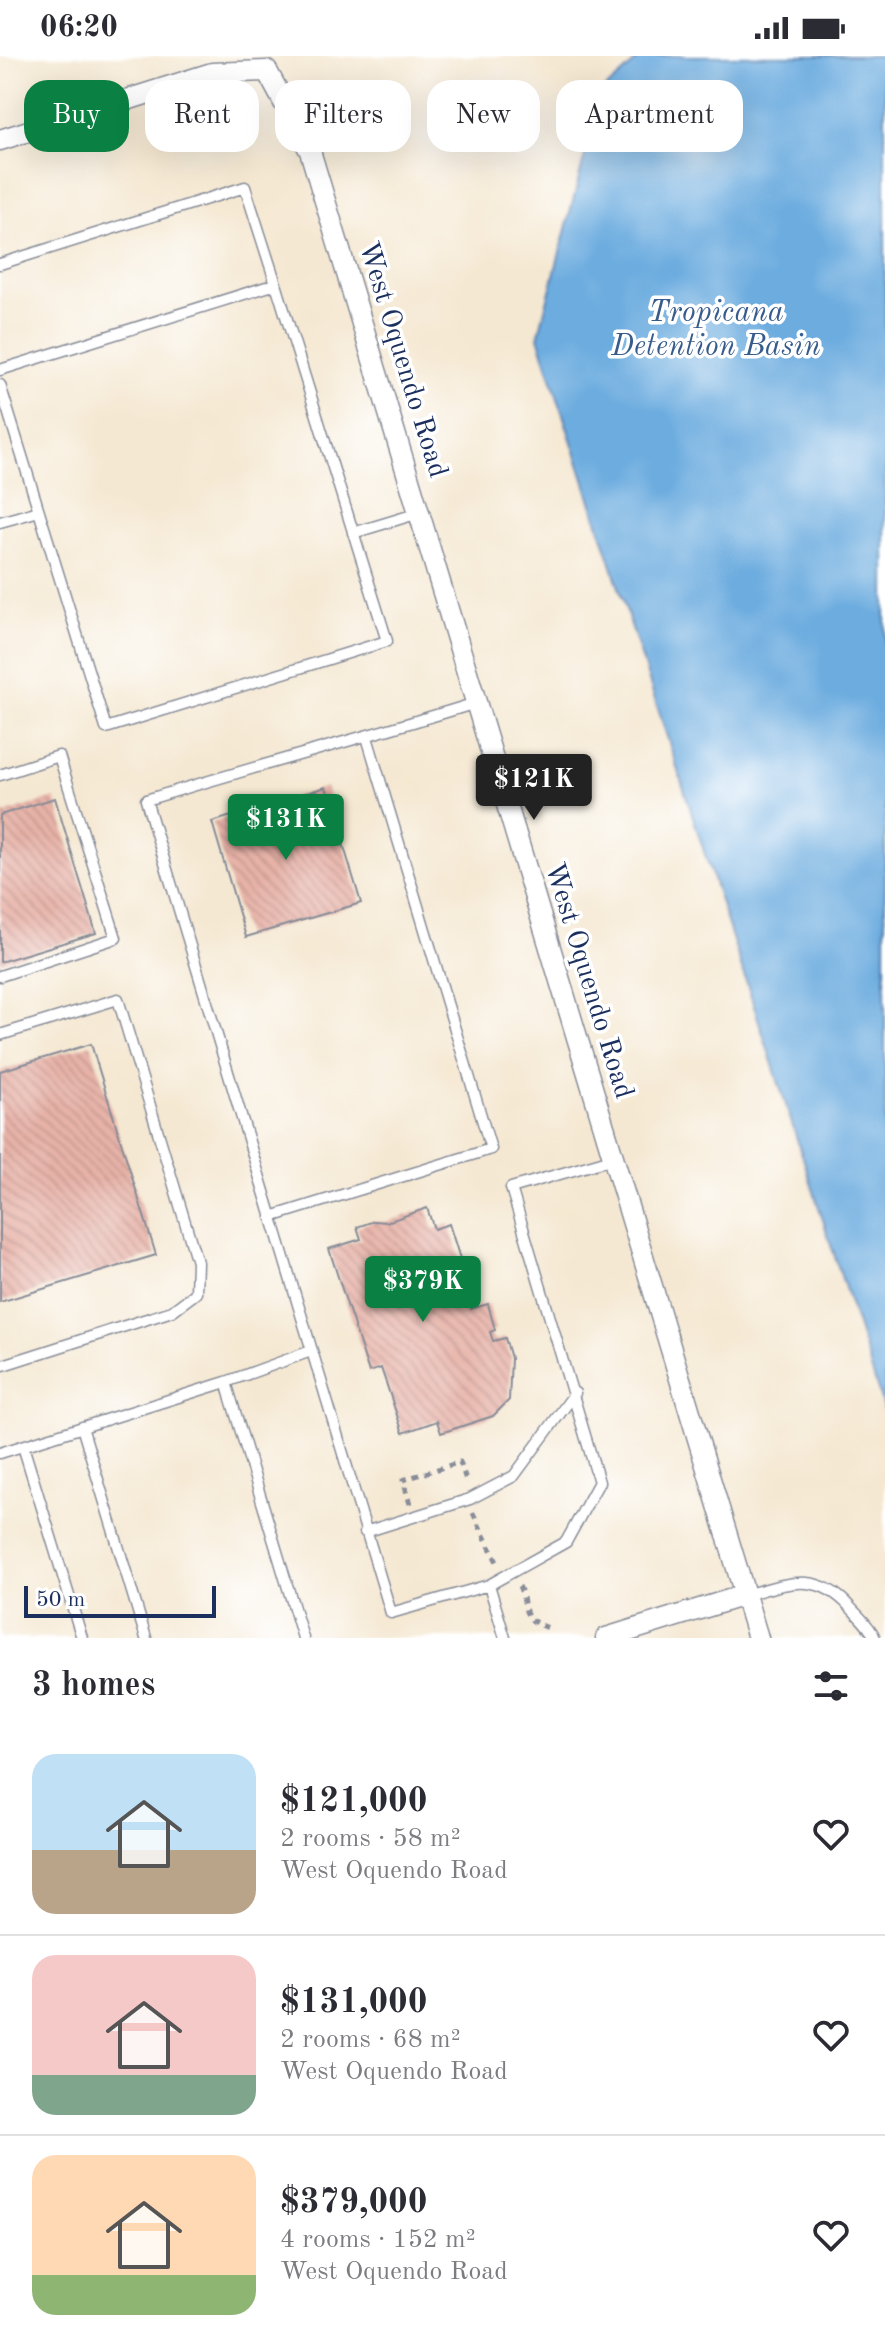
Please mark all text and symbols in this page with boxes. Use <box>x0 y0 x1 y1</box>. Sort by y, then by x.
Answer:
text: 06:20 <box>40 13 118 43</box>
chip: Buy <box>24 80 129 152</box>
chip: Rent <box>145 80 259 152</box>
chip: Filters <box>275 80 411 152</box>
chip: New <box>427 80 540 152</box>
chip: Apartment <box>556 80 743 152</box>
street label: West Oquendo Road <box>353 239 451 481</box>
water label: Tropicana Detention Basin <box>610 298 821 362</box>
pin: $121K <box>478 754 590 822</box>
text: $121K <box>494 767 574 793</box>
pin: $131K <box>230 794 342 862</box>
text: $131K <box>246 807 326 833</box>
street label: West Oquendo Road <box>539 860 637 1102</box>
pin: $379K <box>367 1256 479 1324</box>
text: $379K <box>383 1269 463 1295</box>
scale bar <box>24 1582 216 1618</box>
text: 50 m <box>36 1589 85 1611</box>
icon: filters <box>809 1664 853 1708</box>
text: 3 homes <box>32 1669 155 1703</box>
text: $121,000 <box>280 1785 428 1819</box>
icon: home <box>96 1786 192 1882</box>
icon: heart <box>809 1812 853 1856</box>
text: 2 rooms · 58 m² <box>280 1826 461 1852</box>
text: West Oquendo Road <box>280 1858 508 1884</box>
text: $131,000 <box>280 1986 428 2020</box>
icon: home <box>96 1987 192 2083</box>
icon: heart <box>809 2013 853 2057</box>
text: 2 rooms · 68 m² <box>280 2027 461 2053</box>
text: West Oquendo Road <box>280 2059 508 2085</box>
text: $379,000 <box>280 2186 428 2220</box>
icon: home <box>96 2187 192 2283</box>
icon: heart <box>809 2213 853 2257</box>
text: 4 rooms · 152 m² <box>280 2227 476 2253</box>
text: West Oquendo Road <box>280 2259 508 2285</box>

